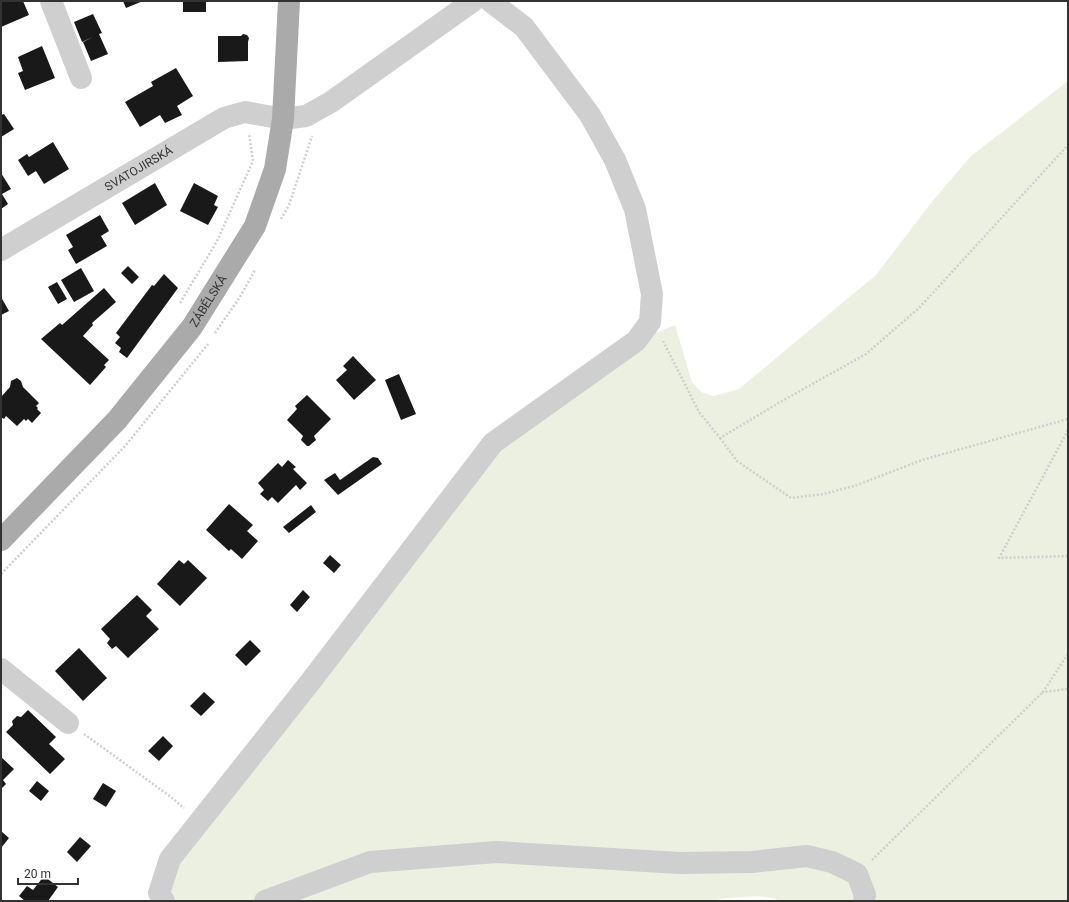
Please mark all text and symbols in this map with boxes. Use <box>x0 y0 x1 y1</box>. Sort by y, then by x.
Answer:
street label: SVATOJIRSKÁ <box>102 142 175 194</box>
street label: ZÁBĚLSKÁ <box>187 272 230 329</box>
scale bar <box>18 860 78 886</box>
text: 20 m <box>24 867 51 881</box>

